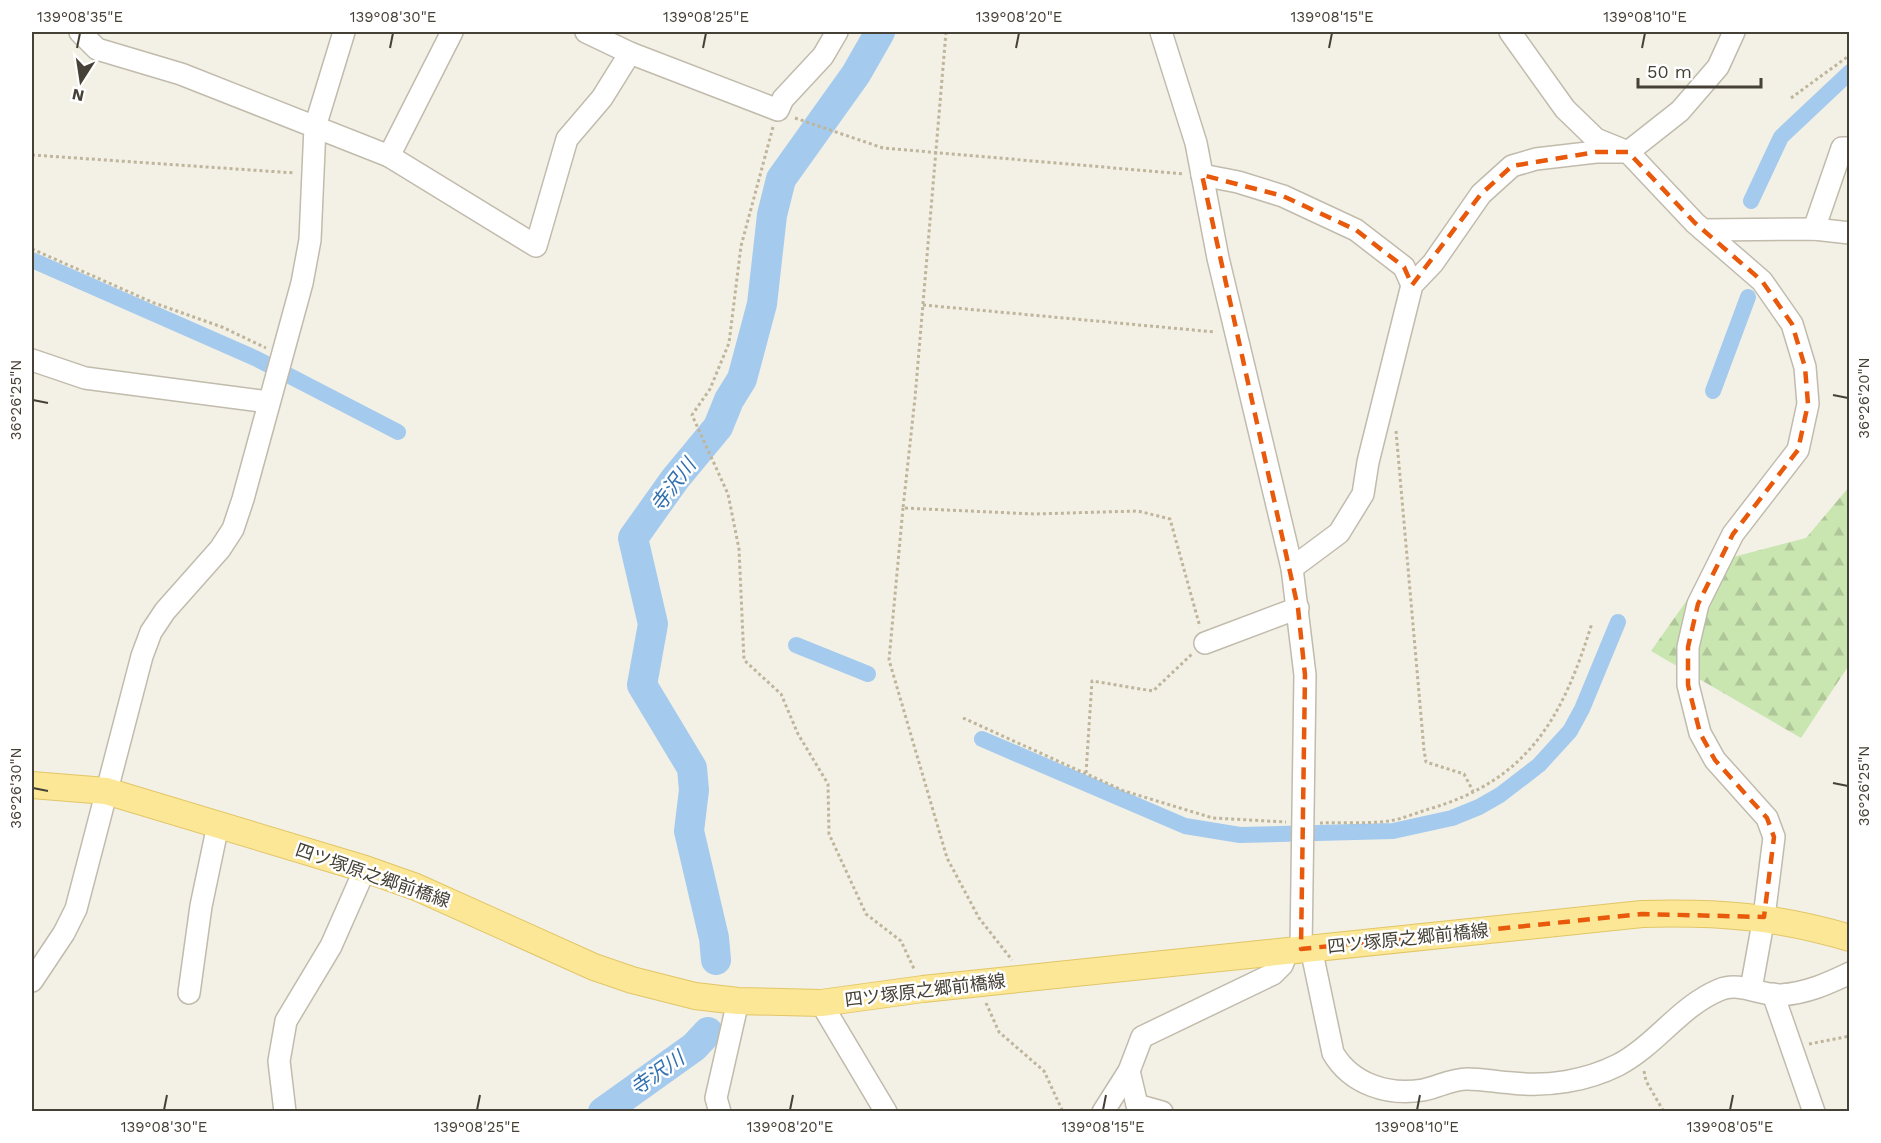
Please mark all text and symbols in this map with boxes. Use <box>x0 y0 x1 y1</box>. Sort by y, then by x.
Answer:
text: 139°08'35"E <box>37 8 123 26</box>
text: 139°08'30"E <box>350 8 436 26</box>
text: 139°08'25"E <box>663 8 749 26</box>
text: 139°08'20"E <box>976 8 1062 26</box>
text: 139°08'15"E <box>1290 8 1374 26</box>
text: 139°08'10"E <box>1603 8 1687 26</box>
north arrow <box>51 51 111 111</box>
scale bar <box>1638 51 1761 89</box>
text: 50 m <box>1647 61 1692 82</box>
text: N <box>70 85 86 106</box>
text: 36°26'20"N <box>1855 357 1873 439</box>
text: 36°26'25"N <box>7 360 25 440</box>
water label: 寺沢川 <box>645 452 702 516</box>
text: 36°26'25"N <box>1855 746 1873 826</box>
text: 36°26'30"N <box>7 747 25 829</box>
street label: 四ツ塚原之郷前橋線 <box>293 839 453 911</box>
street label: 四ツ塚原之郷前橋線 <box>1326 919 1490 957</box>
street label: 四ツ塚原之郷前橋線 <box>843 970 1007 1010</box>
water label: 寺沢川 <box>626 1045 690 1100</box>
text: 139°08'30"E <box>121 1118 207 1136</box>
text: 139°08'25"E <box>434 1118 520 1136</box>
text: 139°08'20"E <box>747 1118 833 1136</box>
text: 139°08'15"E <box>1061 1118 1145 1136</box>
text: 139°08'10"E <box>1375 1118 1459 1136</box>
text: 139°08'05"E <box>1687 1118 1773 1136</box>

